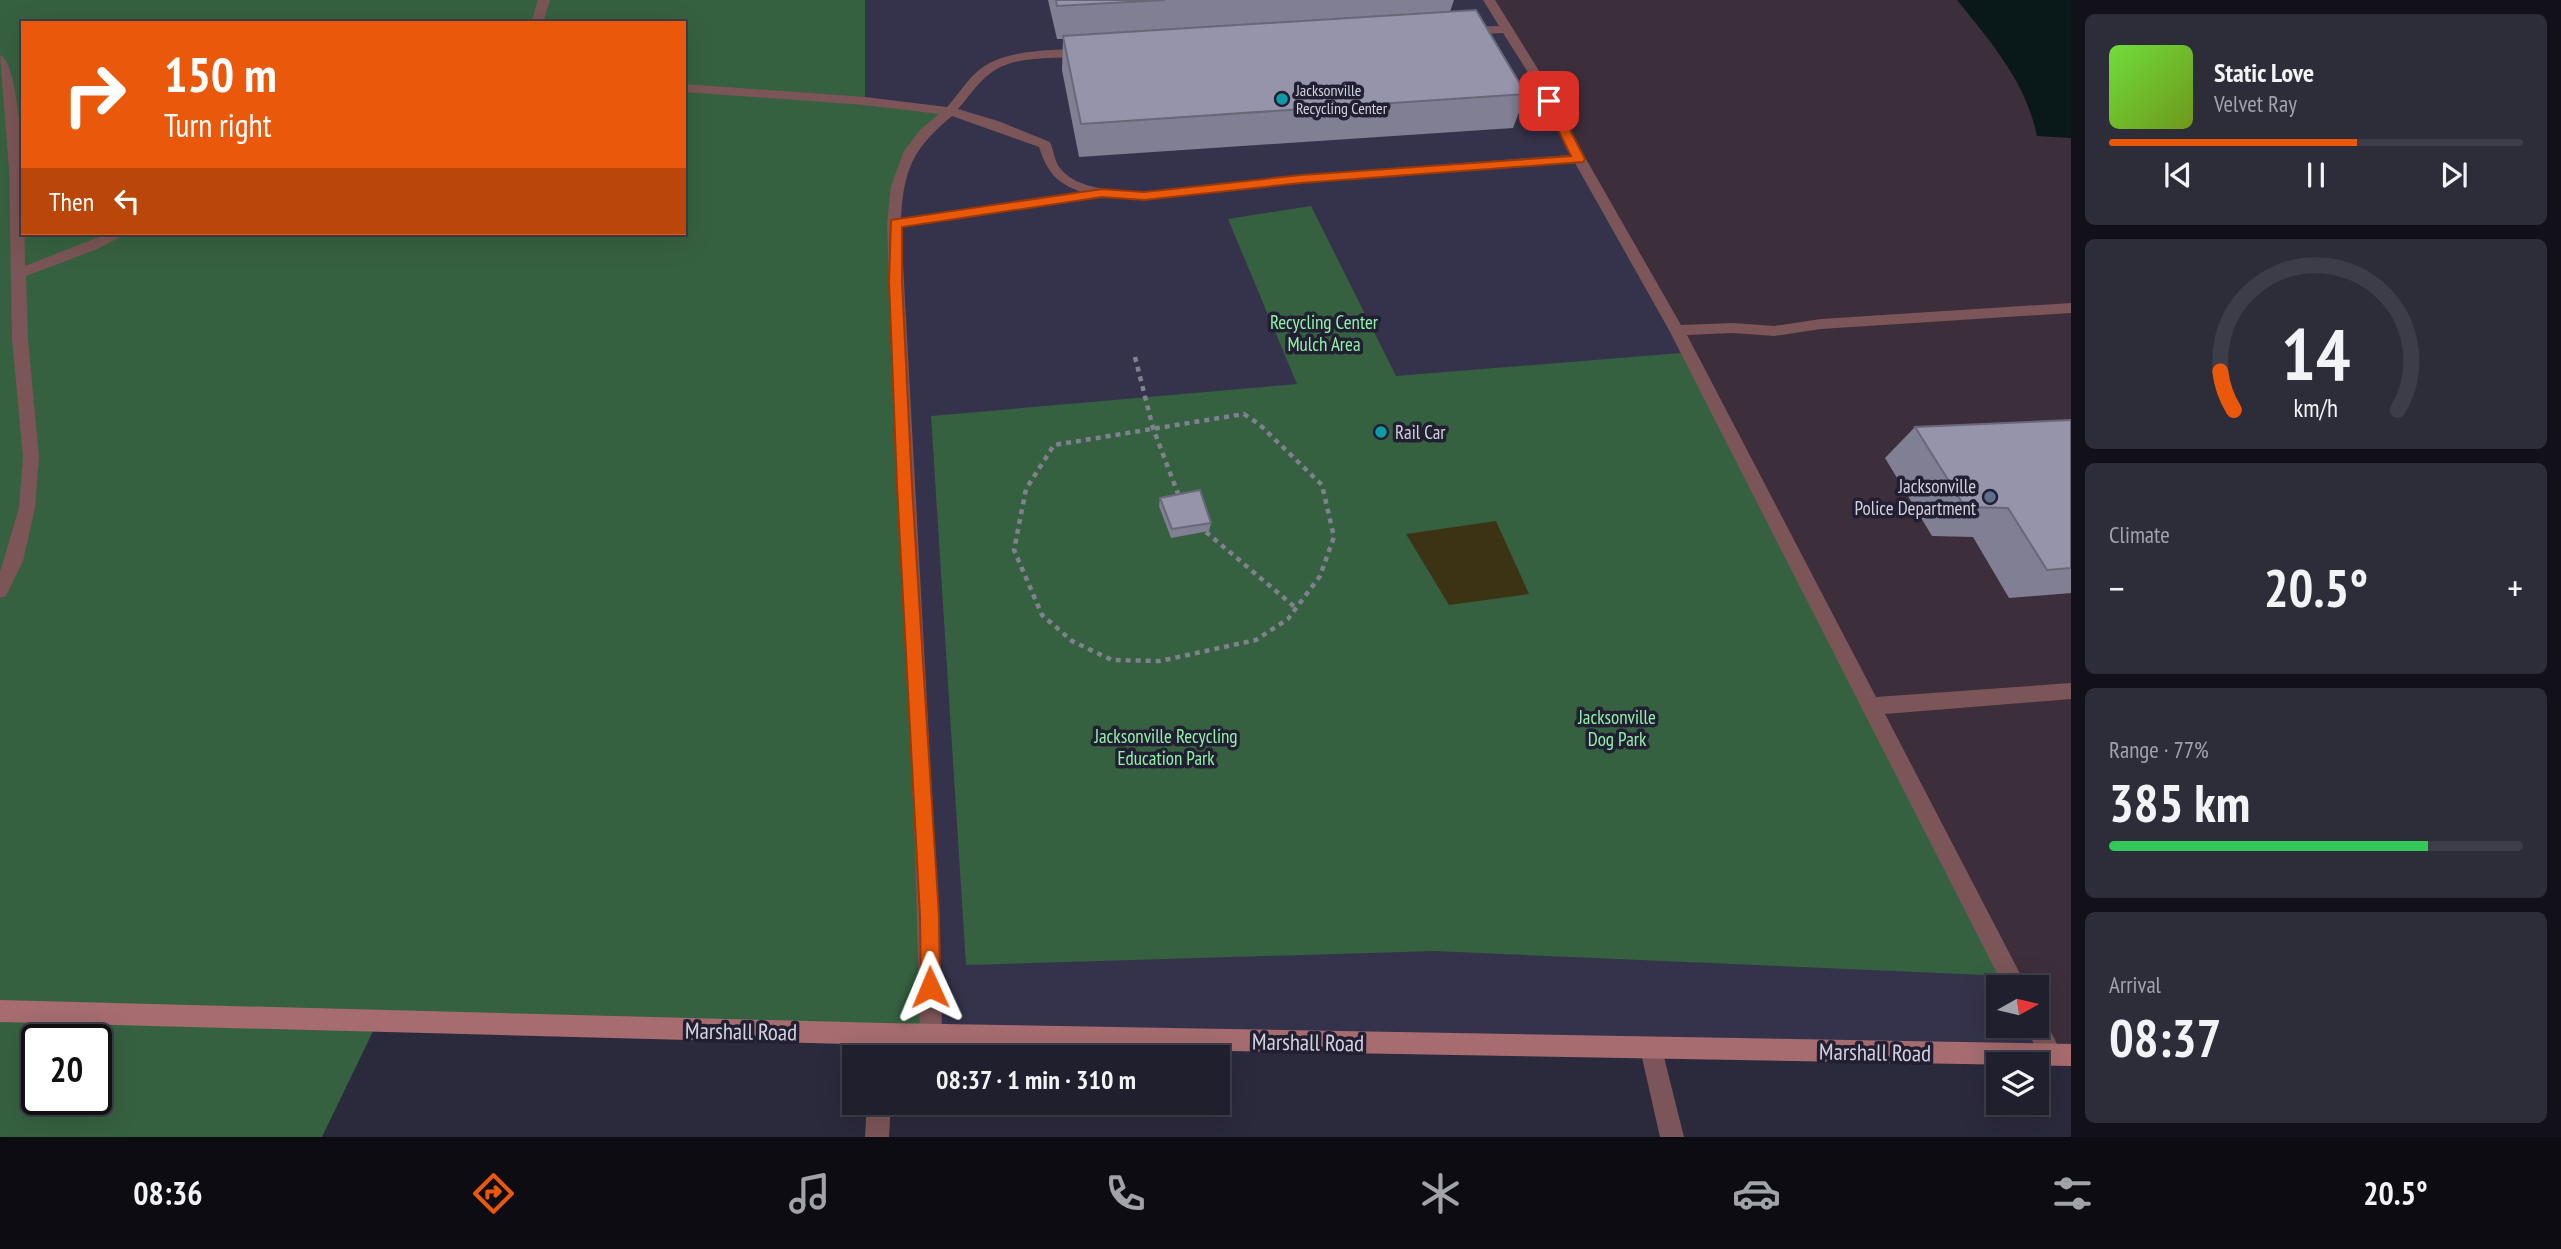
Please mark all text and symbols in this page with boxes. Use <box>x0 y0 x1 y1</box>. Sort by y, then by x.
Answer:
text: 150 m <box>164 42 277 106</box>
icon: right <box>49 49 140 140</box>
text: Static Love <box>2214 56 2314 89</box>
pin <box>1519 71 1579 131</box>
place label: Jacksonville Recycling Center <box>1295 80 1388 118</box>
icon: arrive <box>1530 82 1568 120</box>
text: Velvet Ray <box>2214 89 2297 118</box>
marker: Jacksonville Recycling Center <box>1274 91 1290 107</box>
text: Turn right <box>164 104 272 146</box>
icon: previous <box>2159 156 2197 194</box>
icon: pause <box>2297 156 2335 194</box>
icon: next <box>2435 156 2473 194</box>
icon: left <box>108 182 146 220</box>
text: Then <box>49 185 94 218</box>
text: 14 <box>2281 306 2351 400</box>
park label: Recycling Center Mulch Area <box>1270 310 1379 356</box>
text: km/h <box>2294 392 2338 424</box>
place label: Rail Car <box>1395 420 1446 444</box>
marker: Rail Car <box>1373 424 1389 440</box>
place label: Jacksonville Police Department <box>1855 474 1977 520</box>
marker: Jacksonville Police Department <box>1982 489 1998 505</box>
text: Climate <box>2109 520 2170 549</box>
text: 20.5° <box>2264 554 2368 621</box>
text: − <box>2109 563 2125 612</box>
text: + <box>2507 563 2523 612</box>
park label: Jacksonville Dog Park <box>1577 705 1656 751</box>
park label: Jacksonville Recycling Education Park <box>1093 724 1238 770</box>
text: Range · 77% <box>2109 735 2209 764</box>
text: 385 km <box>2109 769 2250 836</box>
position arrow <box>893 950 967 1024</box>
text: Arrival <box>2109 970 2161 999</box>
north arrow <box>1986 975 2049 1038</box>
map controls <box>1986 975 2049 1115</box>
text: 08:37 <box>2109 1004 2221 1071</box>
street label: Marshall Road <box>685 1016 797 1046</box>
speed limit sign: 20 <box>21 1024 112 1115</box>
street label: Marshall Road <box>1252 1027 1364 1057</box>
street label: Marshall Road <box>1819 1037 1931 1067</box>
button: layers <box>1986 1052 2049 1115</box>
text: 08:37 · 1 min · 310 m <box>936 1063 1136 1096</box>
icon: directions <box>469 1169 518 1218</box>
icon: music <box>785 1169 834 1218</box>
icon: phone <box>1101 1169 1150 1218</box>
icon: climate <box>1416 1169 1465 1218</box>
icon: car <box>1732 1169 1781 1218</box>
icon: filters <box>2048 1169 2097 1218</box>
text: 08:36 <box>133 1172 203 1214</box>
text: 20.5° <box>2363 1172 2428 1214</box>

